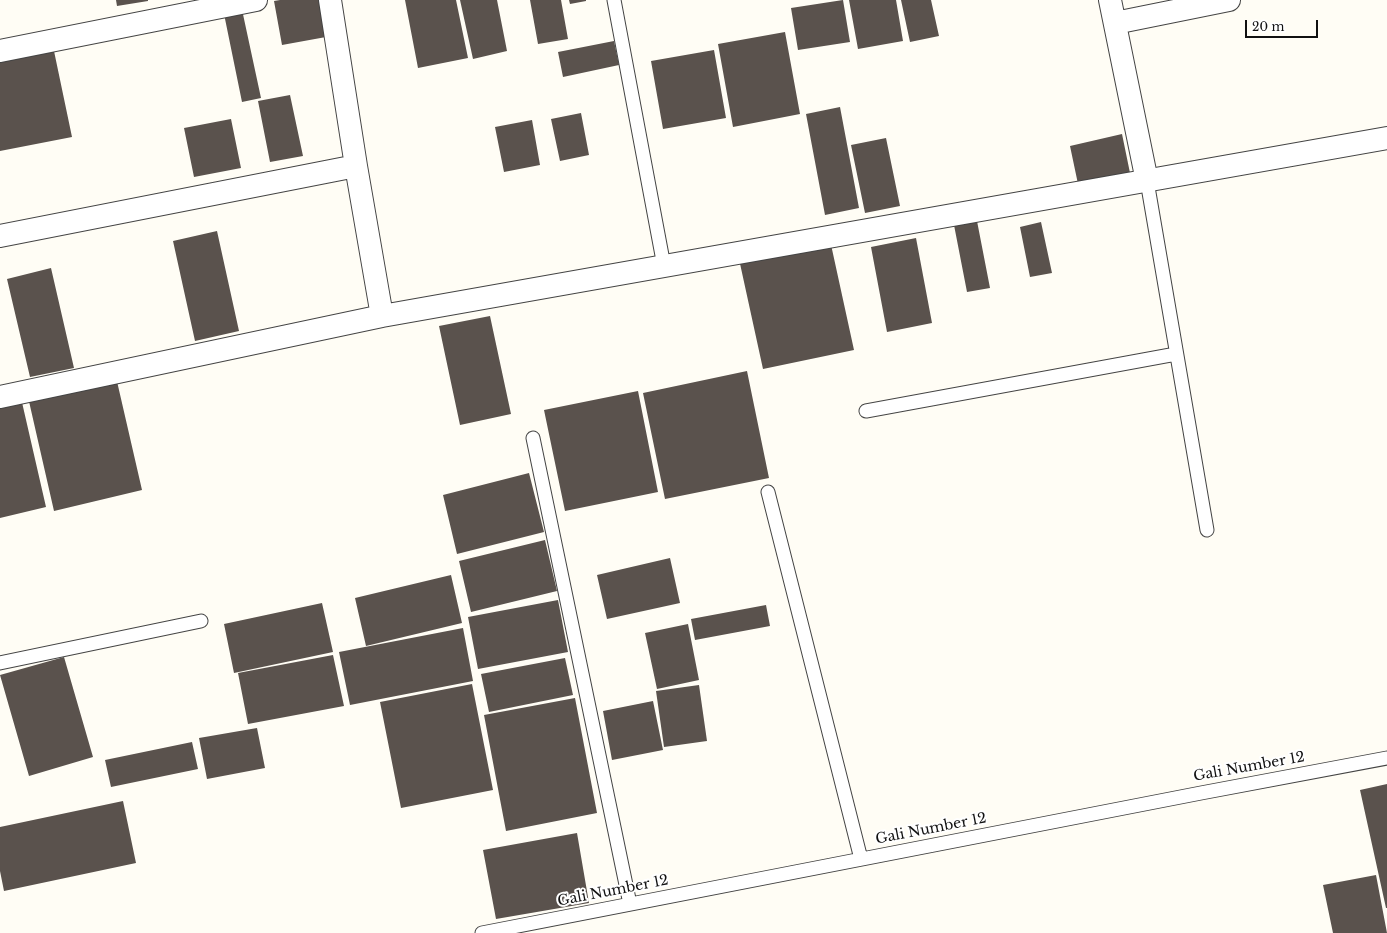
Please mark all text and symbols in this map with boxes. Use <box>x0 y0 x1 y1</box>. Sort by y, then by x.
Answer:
scale bar <box>1247 12 1320 38</box>
text: 20 m <box>1252 19 1284 34</box>
street label: Gali Number 12 <box>1192 749 1306 785</box>
street label: Gali Number 12 <box>874 810 988 848</box>
street label: Gali Number 12 <box>556 872 670 910</box>

